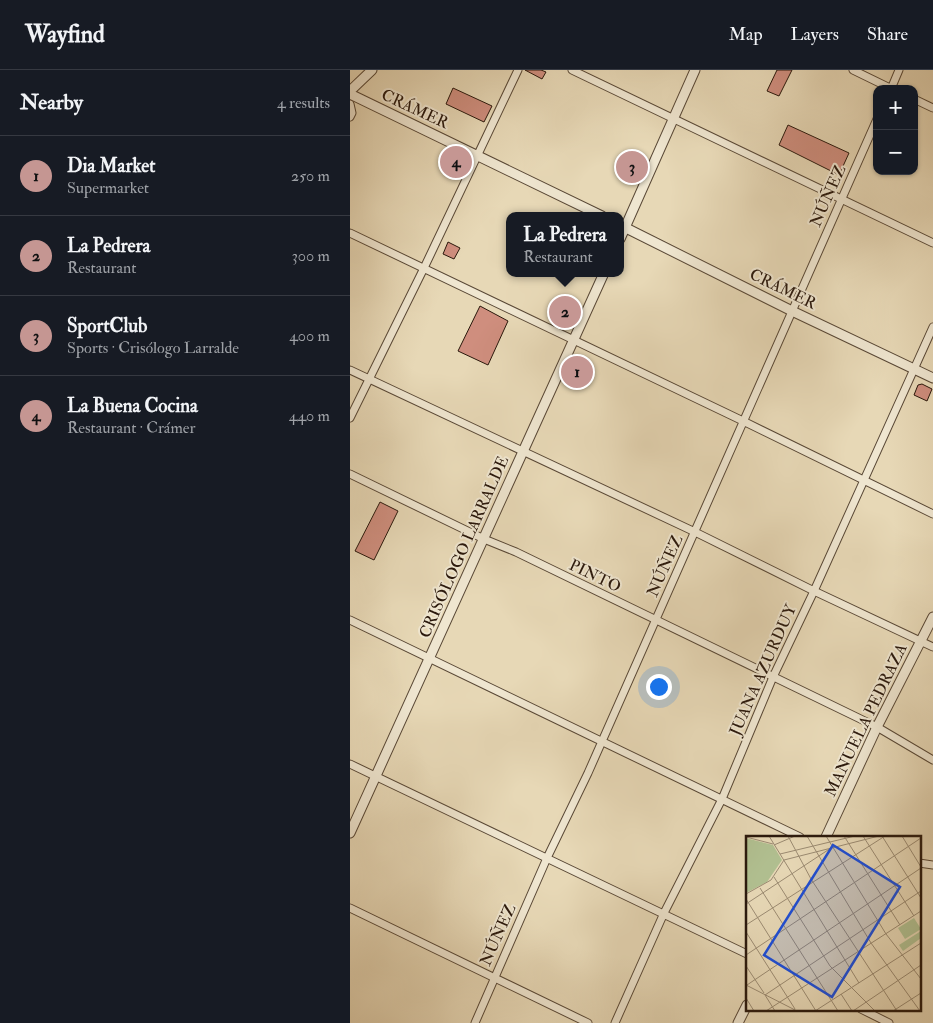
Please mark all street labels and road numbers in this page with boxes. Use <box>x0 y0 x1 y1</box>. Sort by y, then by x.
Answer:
street label: CRÁMER <box>378 84 453 133</box>
street label: NÚÑEZ <box>805 162 850 230</box>
street label: CRÁMER <box>746 263 821 314</box>
street label: CRISÓLOGO LARRALDE <box>414 453 513 641</box>
street label: NÚÑEZ <box>642 532 687 600</box>
street label: PINTO <box>566 555 624 597</box>
street label: JUANA AZURDUY <box>725 600 802 740</box>
street label: MANUELA PEDRAZA <box>820 640 912 800</box>
street label: NÚÑEZ <box>475 901 520 969</box>

